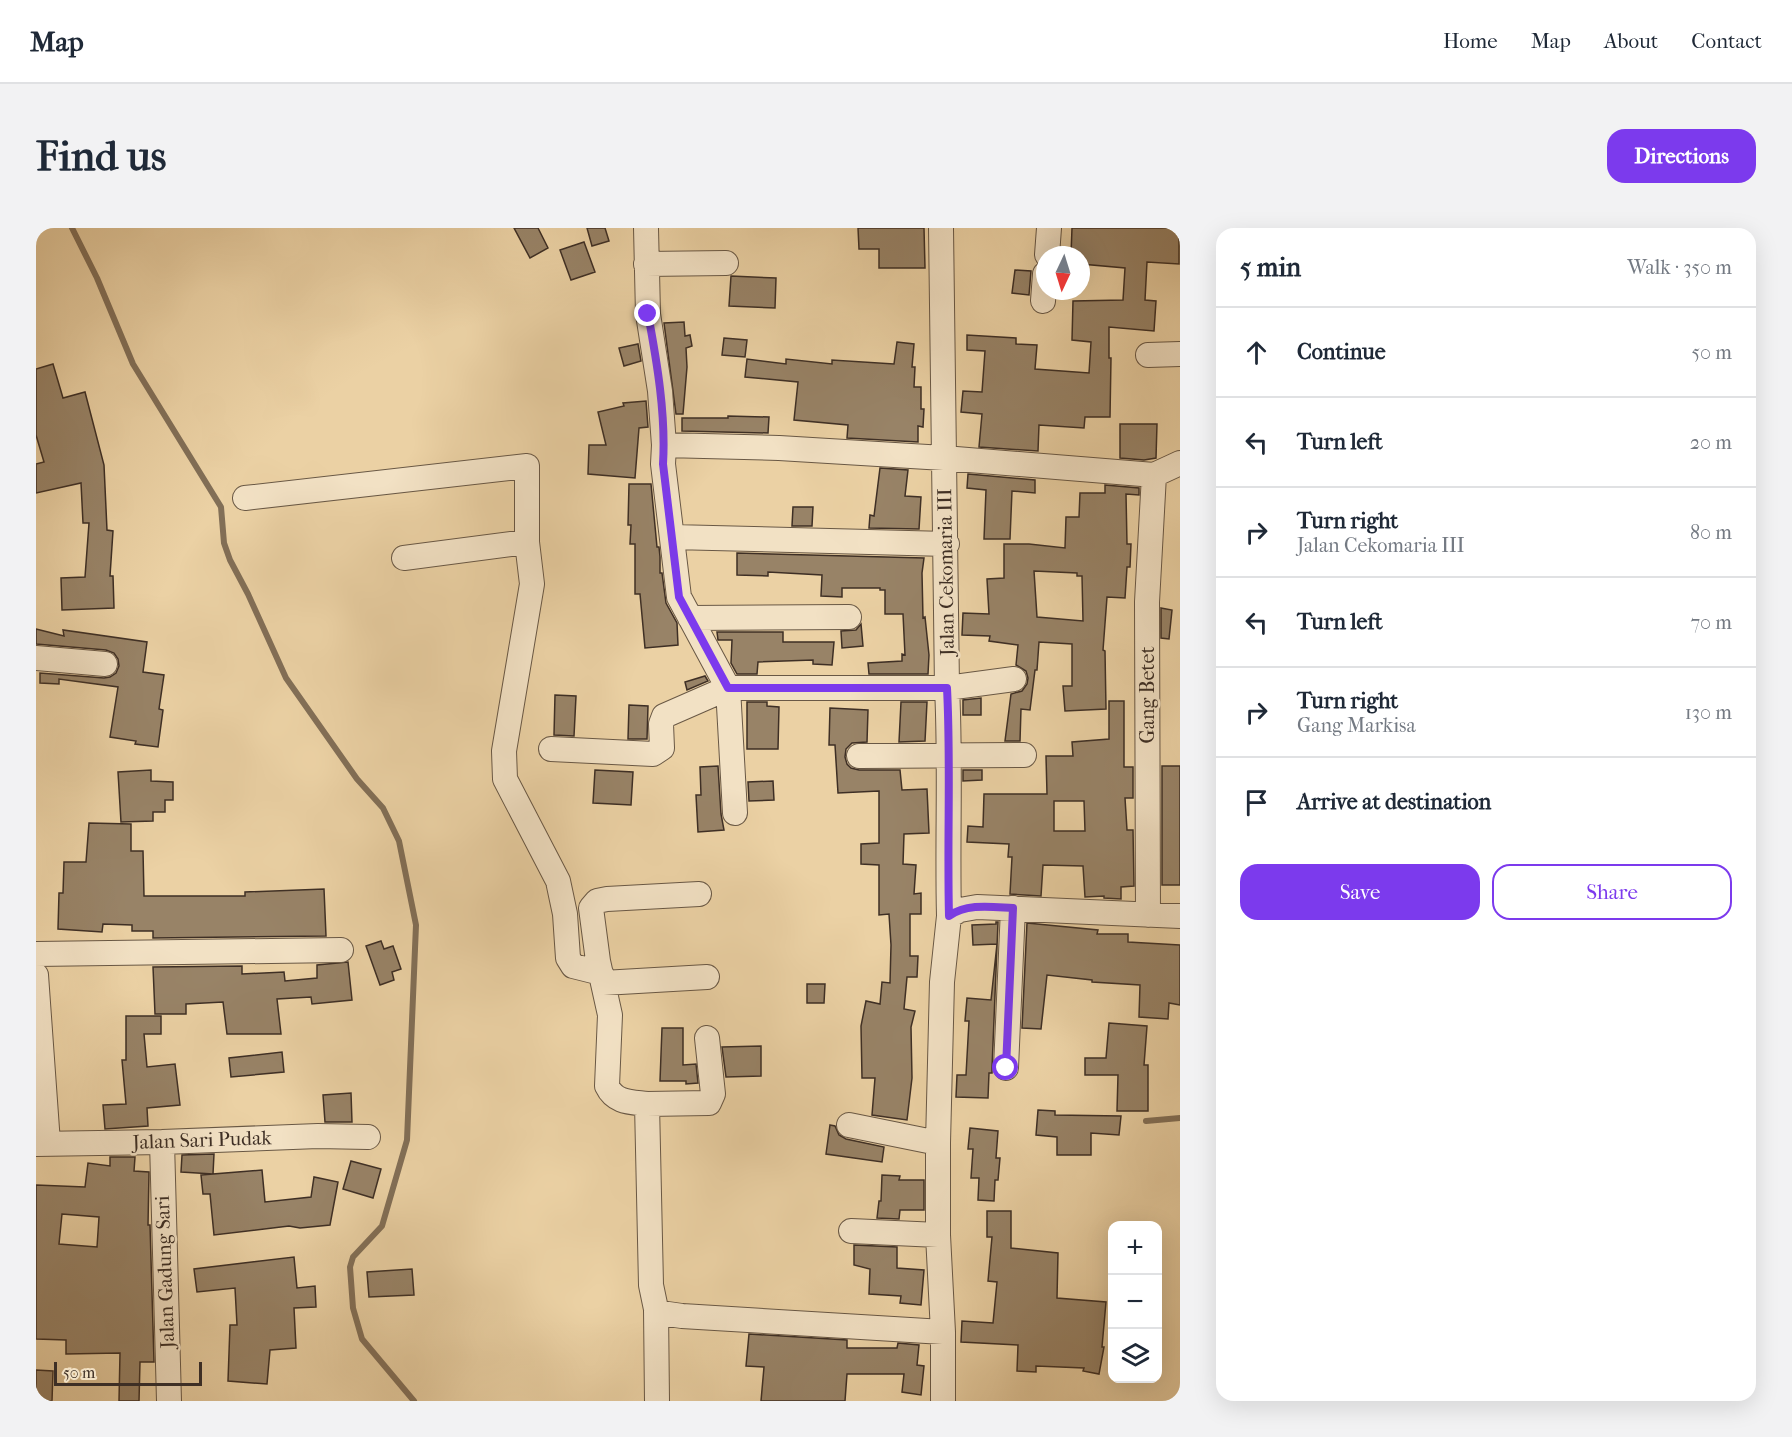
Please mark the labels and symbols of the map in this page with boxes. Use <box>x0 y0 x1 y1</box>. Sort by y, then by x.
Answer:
north arrow <box>1036 246 1090 300</box>
route end <box>634 300 660 326</box>
street label: Jalan Cekomaria III <box>933 488 959 658</box>
street label: Gang Betet <box>1136 646 1159 744</box>
route start <box>992 1054 1018 1080</box>
street label: Jalan Sari Pudak <box>130 1126 273 1154</box>
street label: Jalan Gadung Sari <box>151 1195 179 1351</box>
scale bar <box>54 1359 202 1386</box>

